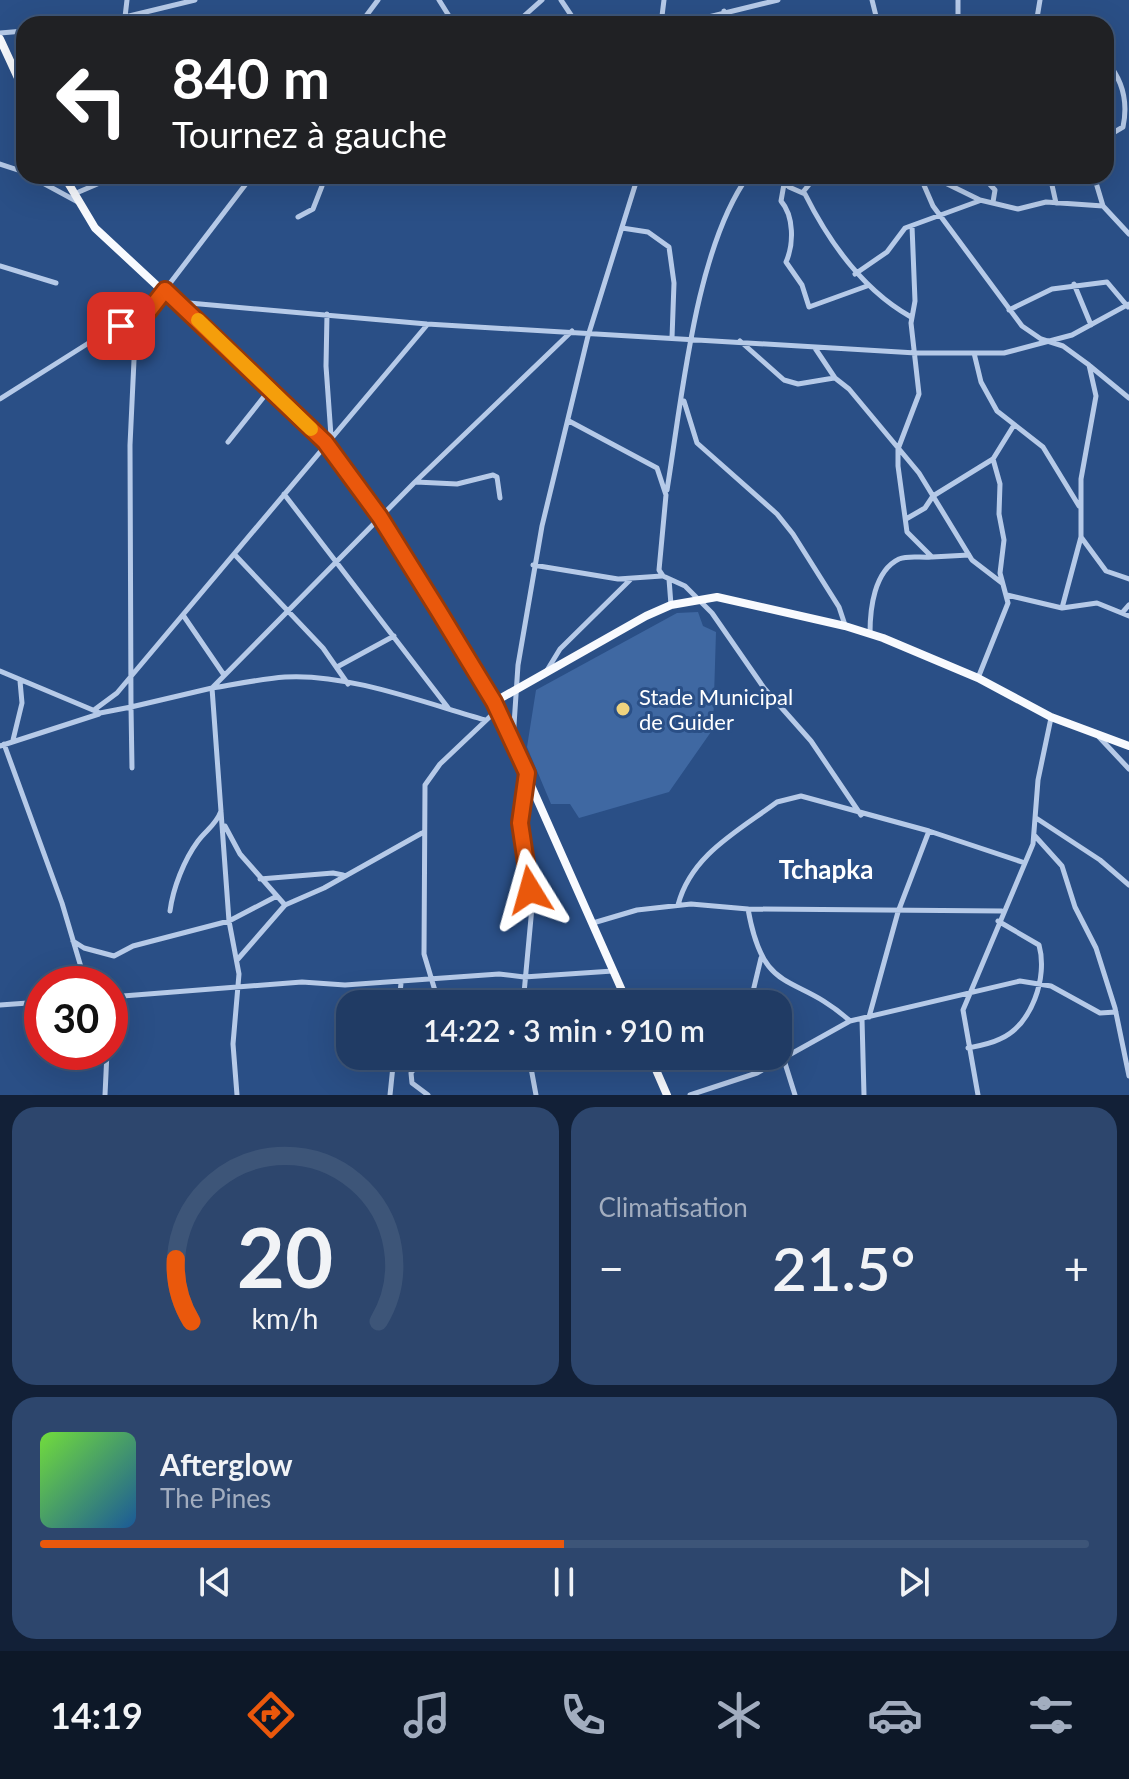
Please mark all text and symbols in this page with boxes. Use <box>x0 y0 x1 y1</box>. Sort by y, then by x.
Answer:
text: 840 m <box>172 44 330 111</box>
icon: left <box>40 48 144 152</box>
text: Tournez à gauche <box>172 112 447 156</box>
pin <box>87 292 155 360</box>
icon: arrive <box>99 304 143 348</box>
place label: Stade Municipal de Guider <box>639 683 793 735</box>
marker: Stade Municipal de Guider <box>614 700 632 718</box>
position arrow <box>488 848 572 932</box>
district label: Tchapka <box>779 853 873 885</box>
speed limit sign: 30 <box>24 966 128 1070</box>
text: 14:22 · 3 min · 910 m <box>423 1012 705 1048</box>
text: Climatisation <box>599 1191 748 1223</box>
text: 20 <box>237 1206 334 1306</box>
text: 21.5° <box>772 1232 916 1304</box>
text: − <box>599 1242 624 1294</box>
text: + <box>1063 1242 1089 1294</box>
text: km/h <box>252 1301 319 1335</box>
text: Afterglow <box>160 1446 293 1482</box>
text: The Pines <box>160 1482 271 1514</box>
icon: previous <box>193 1560 237 1604</box>
icon: pause <box>542 1560 586 1604</box>
icon: next <box>892 1560 936 1604</box>
icon: directions <box>243 1687 299 1743</box>
icon: music <box>399 1687 455 1743</box>
icon: phone <box>555 1687 611 1743</box>
icon: climate <box>711 1687 767 1743</box>
icon: car <box>867 1687 923 1743</box>
icon: filters <box>1023 1687 1079 1743</box>
text: 14:19 <box>50 1693 143 1737</box>

